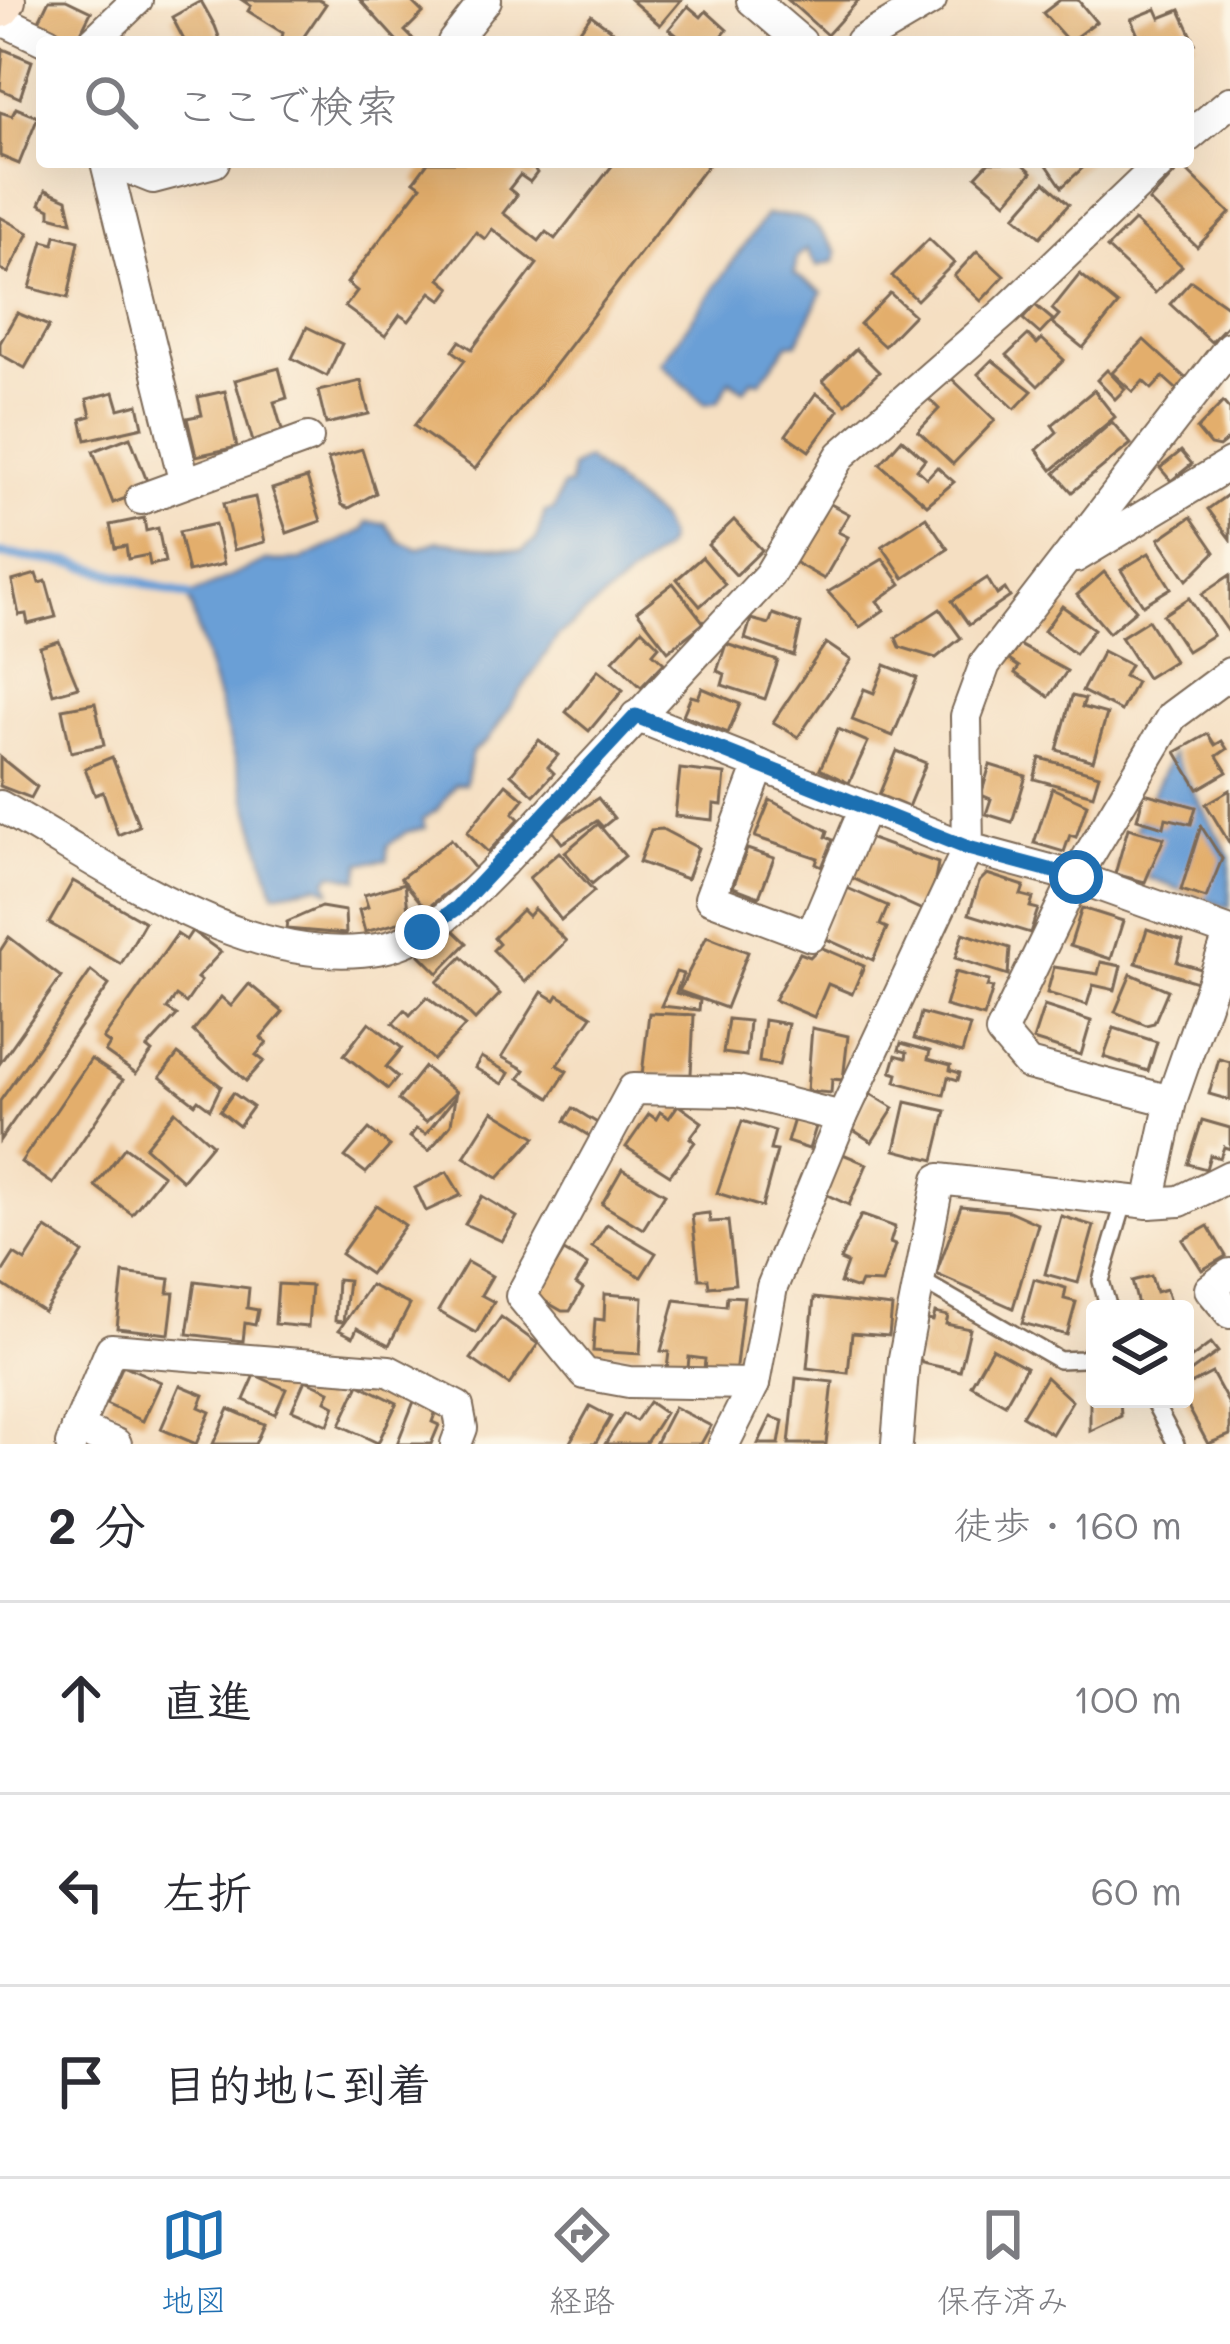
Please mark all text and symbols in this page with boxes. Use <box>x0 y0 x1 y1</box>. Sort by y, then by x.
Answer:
search box <box>36 36 1194 168</box>
icon: search <box>78 69 144 135</box>
text: ここで検索 <box>174 75 399 133</box>
route start <box>1049 850 1103 904</box>
route end <box>395 905 449 959</box>
map controls <box>1086 1300 1194 1408</box>
button: layers <box>1086 1300 1194 1408</box>
text: 2 分 <box>48 1490 146 1557</box>
text: 徒歩 · 160 m <box>953 1498 1182 1549</box>
icon: ahead <box>48 1665 114 1731</box>
text: 直進 <box>162 1670 252 1728</box>
text: 100 m <box>1073 1672 1182 1723</box>
icon: left <box>48 1857 114 1923</box>
text: 左折 <box>162 1862 252 1920</box>
text: 60 m <box>1091 1864 1182 1915</box>
icon: arrive <box>48 2049 114 2115</box>
text: 目的地に到着 <box>162 2054 432 2112</box>
tab: 地図 <box>161 2202 227 2322</box>
tab: 経路 <box>549 2202 615 2322</box>
tab: 保存済み <box>937 2202 1069 2322</box>

